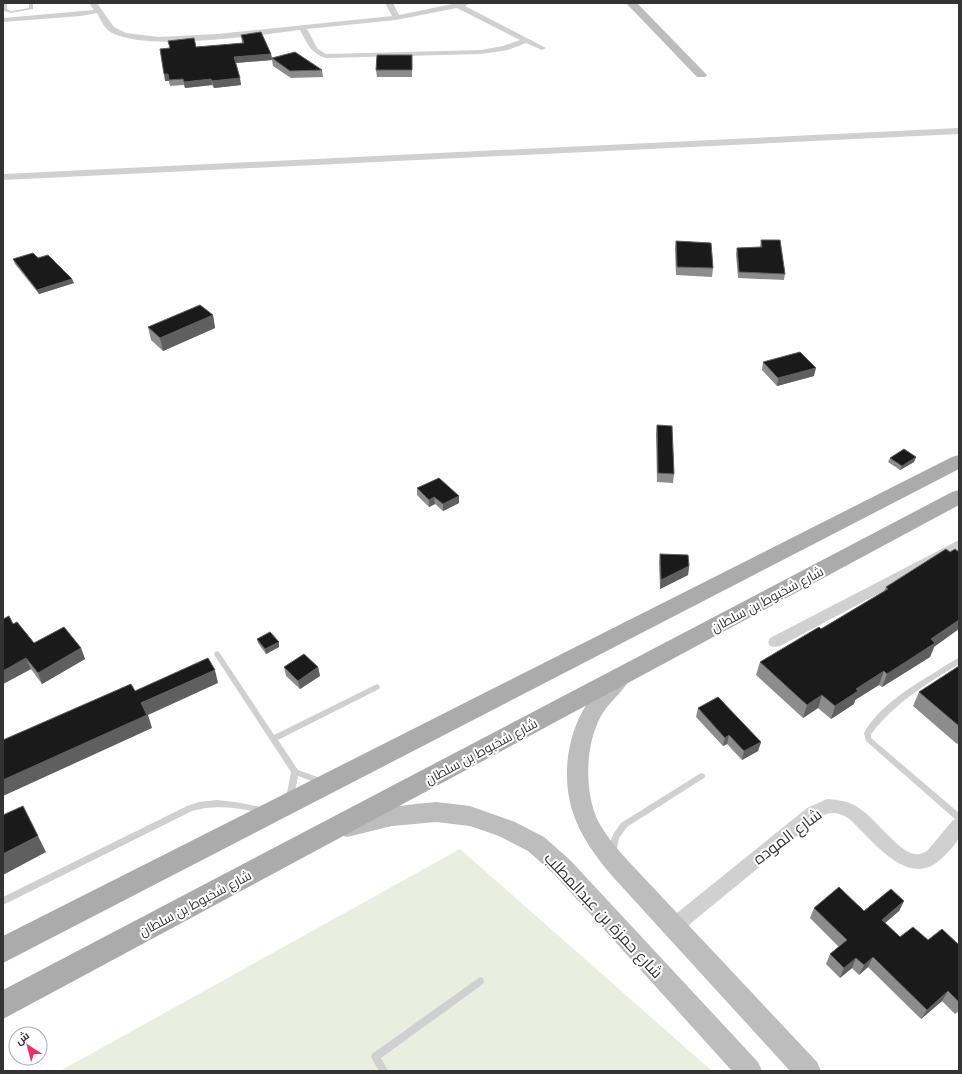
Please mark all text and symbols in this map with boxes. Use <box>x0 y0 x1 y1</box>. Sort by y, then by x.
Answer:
street label: شارع شخبوط بن سلطان <box>708 562 826 636</box>
street label: شارع شخبوط بن سلطان <box>422 714 540 788</box>
street label: شارع الموده <box>748 803 827 870</box>
street label: شارع حمزة بن عبدالمطلب <box>539 847 668 984</box>
street label: شارع شخبوط بن سلطان <box>136 866 254 940</box>
north arrow <box>8 1026 48 1066</box>
text: ش <box>12 1027 32 1048</box>

